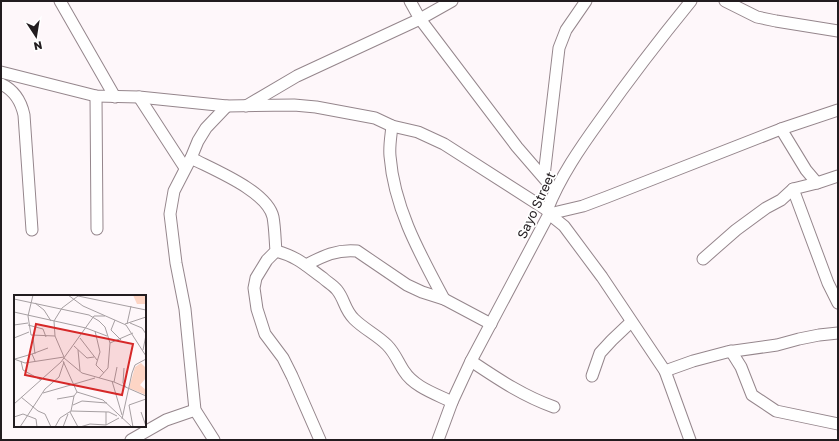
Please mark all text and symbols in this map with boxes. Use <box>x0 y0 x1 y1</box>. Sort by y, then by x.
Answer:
north arrow <box>16 16 56 56</box>
text: N <box>33 39 44 53</box>
street label: Sayo Street <box>514 169 558 241</box>
inset map <box>14 295 146 427</box>

